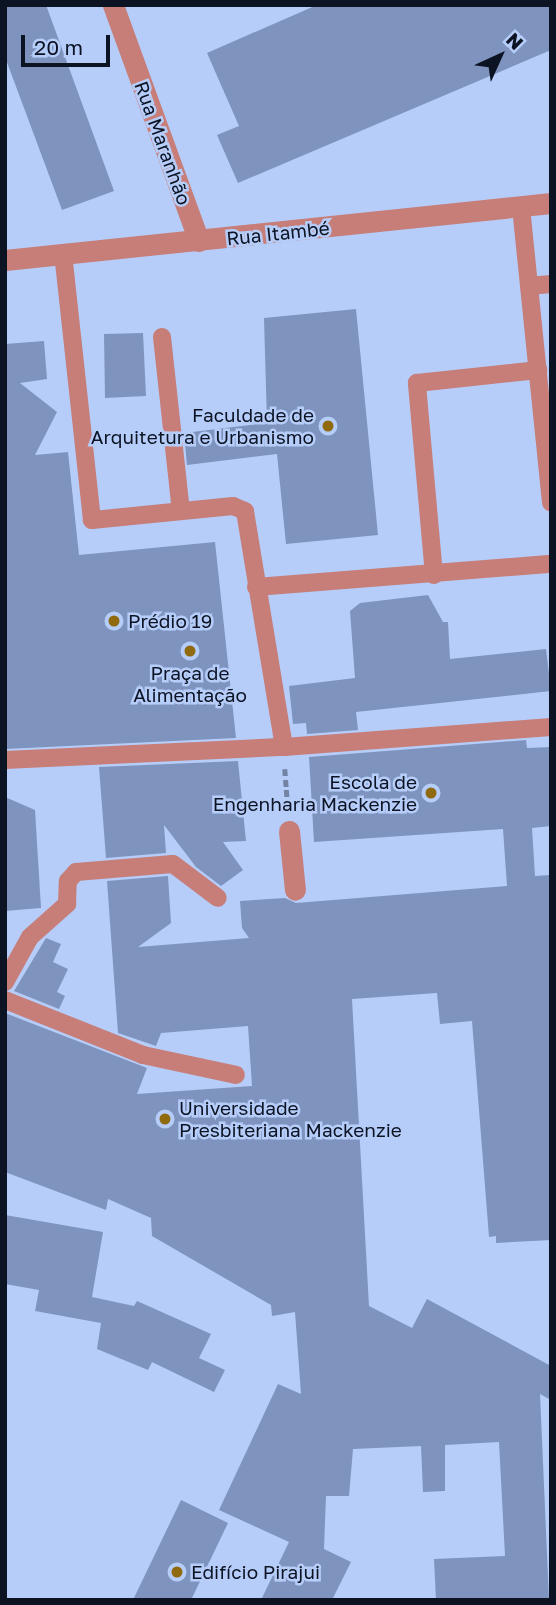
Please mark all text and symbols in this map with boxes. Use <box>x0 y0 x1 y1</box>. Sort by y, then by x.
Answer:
scale bar <box>24 21 114 65</box>
north arrow <box>465 21 535 91</box>
text: N <box>502 28 528 54</box>
text: 20 m <box>34 34 83 60</box>
street label: Rua Maranhão <box>130 78 196 208</box>
street label: Rua Itambé <box>225 216 331 250</box>
place label: Faculdade de Arquitetura e Urbanismo <box>91 404 314 448</box>
marker: Faculdade de Arquitetura e Urbanismo <box>320 418 336 434</box>
place label: Prédio 19 <box>128 610 212 632</box>
marker: Prédio 19 <box>106 613 122 629</box>
marker: Praça de Alimentação <box>182 643 198 659</box>
place label: Praça de Alimentação <box>133 662 247 706</box>
place label: Escola de Engenharia Mackenzie <box>213 771 417 815</box>
marker: Escola de Engenharia Mackenzie <box>423 785 439 801</box>
place label: Universidade Presbiteriana Mackenzie <box>179 1097 402 1141</box>
marker: Universidade Presbiteriana Mackenzie <box>157 1111 173 1127</box>
place label: Edifício Pirajui <box>191 1561 320 1583</box>
marker: Edifício Pirajui <box>169 1564 185 1580</box>

